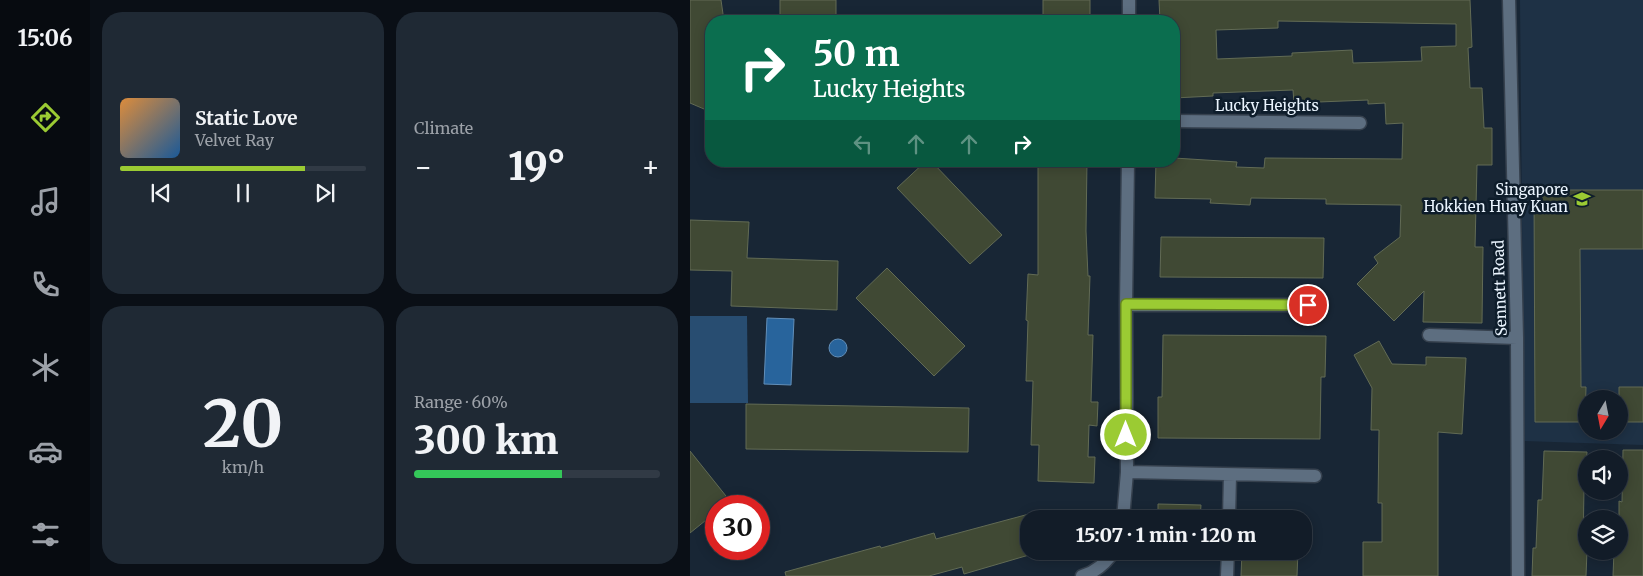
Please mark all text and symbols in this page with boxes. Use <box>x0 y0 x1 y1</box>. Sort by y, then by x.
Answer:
text: 15:06 <box>17 24 73 52</box>
text: 50 m <box>813 32 900 76</box>
icon: right <box>730 35 795 100</box>
text: Lucky Heights <box>813 75 965 103</box>
street label: Lucky Heights <box>1215 96 1319 115</box>
icon: directions <box>28 100 63 135</box>
text: Static Love <box>195 106 298 130</box>
text: Climate <box>414 118 473 138</box>
text: Velvet Ray <box>195 130 274 150</box>
icon: left <box>849 130 877 158</box>
icon: ahead <box>902 130 930 158</box>
icon: ahead <box>955 130 983 158</box>
icon: right <box>1008 130 1036 158</box>
text: 19° <box>508 143 566 190</box>
text: − <box>414 149 433 185</box>
text: + <box>641 149 660 185</box>
icon: previous <box>147 179 175 207</box>
icon: pause <box>229 179 257 207</box>
icon: next <box>311 179 339 207</box>
place label: Singapore Hokkien Huay Kuan <box>1424 180 1568 216</box>
icon: music <box>28 184 63 219</box>
school or university icon: Singapore Hokkien Huay Kuan <box>1572 189 1592 209</box>
street label: Sennett Road <box>1488 239 1511 337</box>
icon: phone <box>28 267 63 302</box>
pin <box>1287 284 1329 326</box>
icon: arrive <box>1294 291 1322 319</box>
icon: climate <box>28 350 63 385</box>
text: 20 <box>203 383 283 465</box>
north arrow <box>1578 390 1628 440</box>
map controls <box>1578 390 1628 560</box>
text: Range · 60% <box>414 392 508 412</box>
position arrow <box>1099 408 1151 460</box>
text: 300 km <box>414 417 558 464</box>
icon: car <box>28 434 63 469</box>
button: sound <box>1578 450 1628 500</box>
text: km/h <box>222 457 264 477</box>
speed limit sign: 30 <box>705 495 770 560</box>
button: layers <box>1578 510 1628 560</box>
icon: filters <box>28 517 63 552</box>
text: 15:07 · 1 min · 120 m <box>1076 523 1256 547</box>

